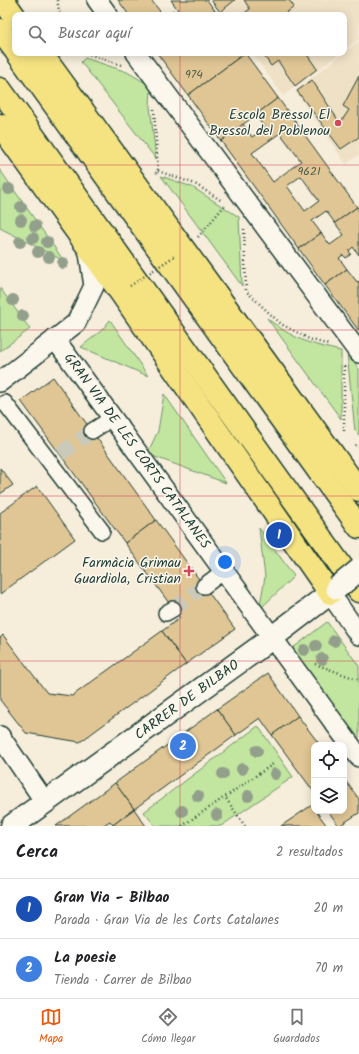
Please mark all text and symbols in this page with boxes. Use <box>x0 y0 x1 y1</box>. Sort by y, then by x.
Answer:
search box <box>12 12 347 56</box>
text: Buscar aquí <box>58 22 131 46</box>
icon: search <box>26 23 48 45</box>
house number: 974 <box>185 65 203 84</box>
place label: Escola Bressol El Bressol del Poblenou <box>209 104 331 142</box>
marker: Escola Bressol El Bressol del Poblenou <box>333 118 343 128</box>
house number: 962I <box>297 162 321 181</box>
street label: GRAN VIA DE LES CORTS CATALANES <box>58 348 216 554</box>
pin: 1 <box>266 520 292 550</box>
place label: Farmàcia Grimau Guardiola, Cristian <box>74 552 181 590</box>
your location <box>215 552 235 572</box>
marker: Farmàcia Grimau Guardiola, Cristian <box>184 566 194 576</box>
street label: CARRER DE BILBAO <box>130 654 244 746</box>
pin: 2 <box>170 731 196 761</box>
map controls <box>311 742 347 814</box>
button: locate <box>311 742 347 778</box>
button: layers <box>311 778 347 814</box>
text: Cerca <box>16 839 58 866</box>
text: 2 resultados <box>276 842 343 863</box>
text: Gran Via - Bilbao <box>54 886 169 910</box>
text: 1 <box>27 898 31 919</box>
text: 20 m <box>313 898 343 919</box>
text: Parada · Gran Via de les Corts Catalanes <box>54 910 279 931</box>
text: La poesie <box>54 946 116 970</box>
text: 2 <box>25 958 33 979</box>
text: 70 m <box>315 958 343 979</box>
text: Tienda · Carrer de Bilbao <box>54 970 192 991</box>
tab: Mapa <box>39 1006 63 1048</box>
tab: Cómo llegar <box>141 1006 195 1048</box>
tab: Guardados <box>273 1006 320 1048</box>

